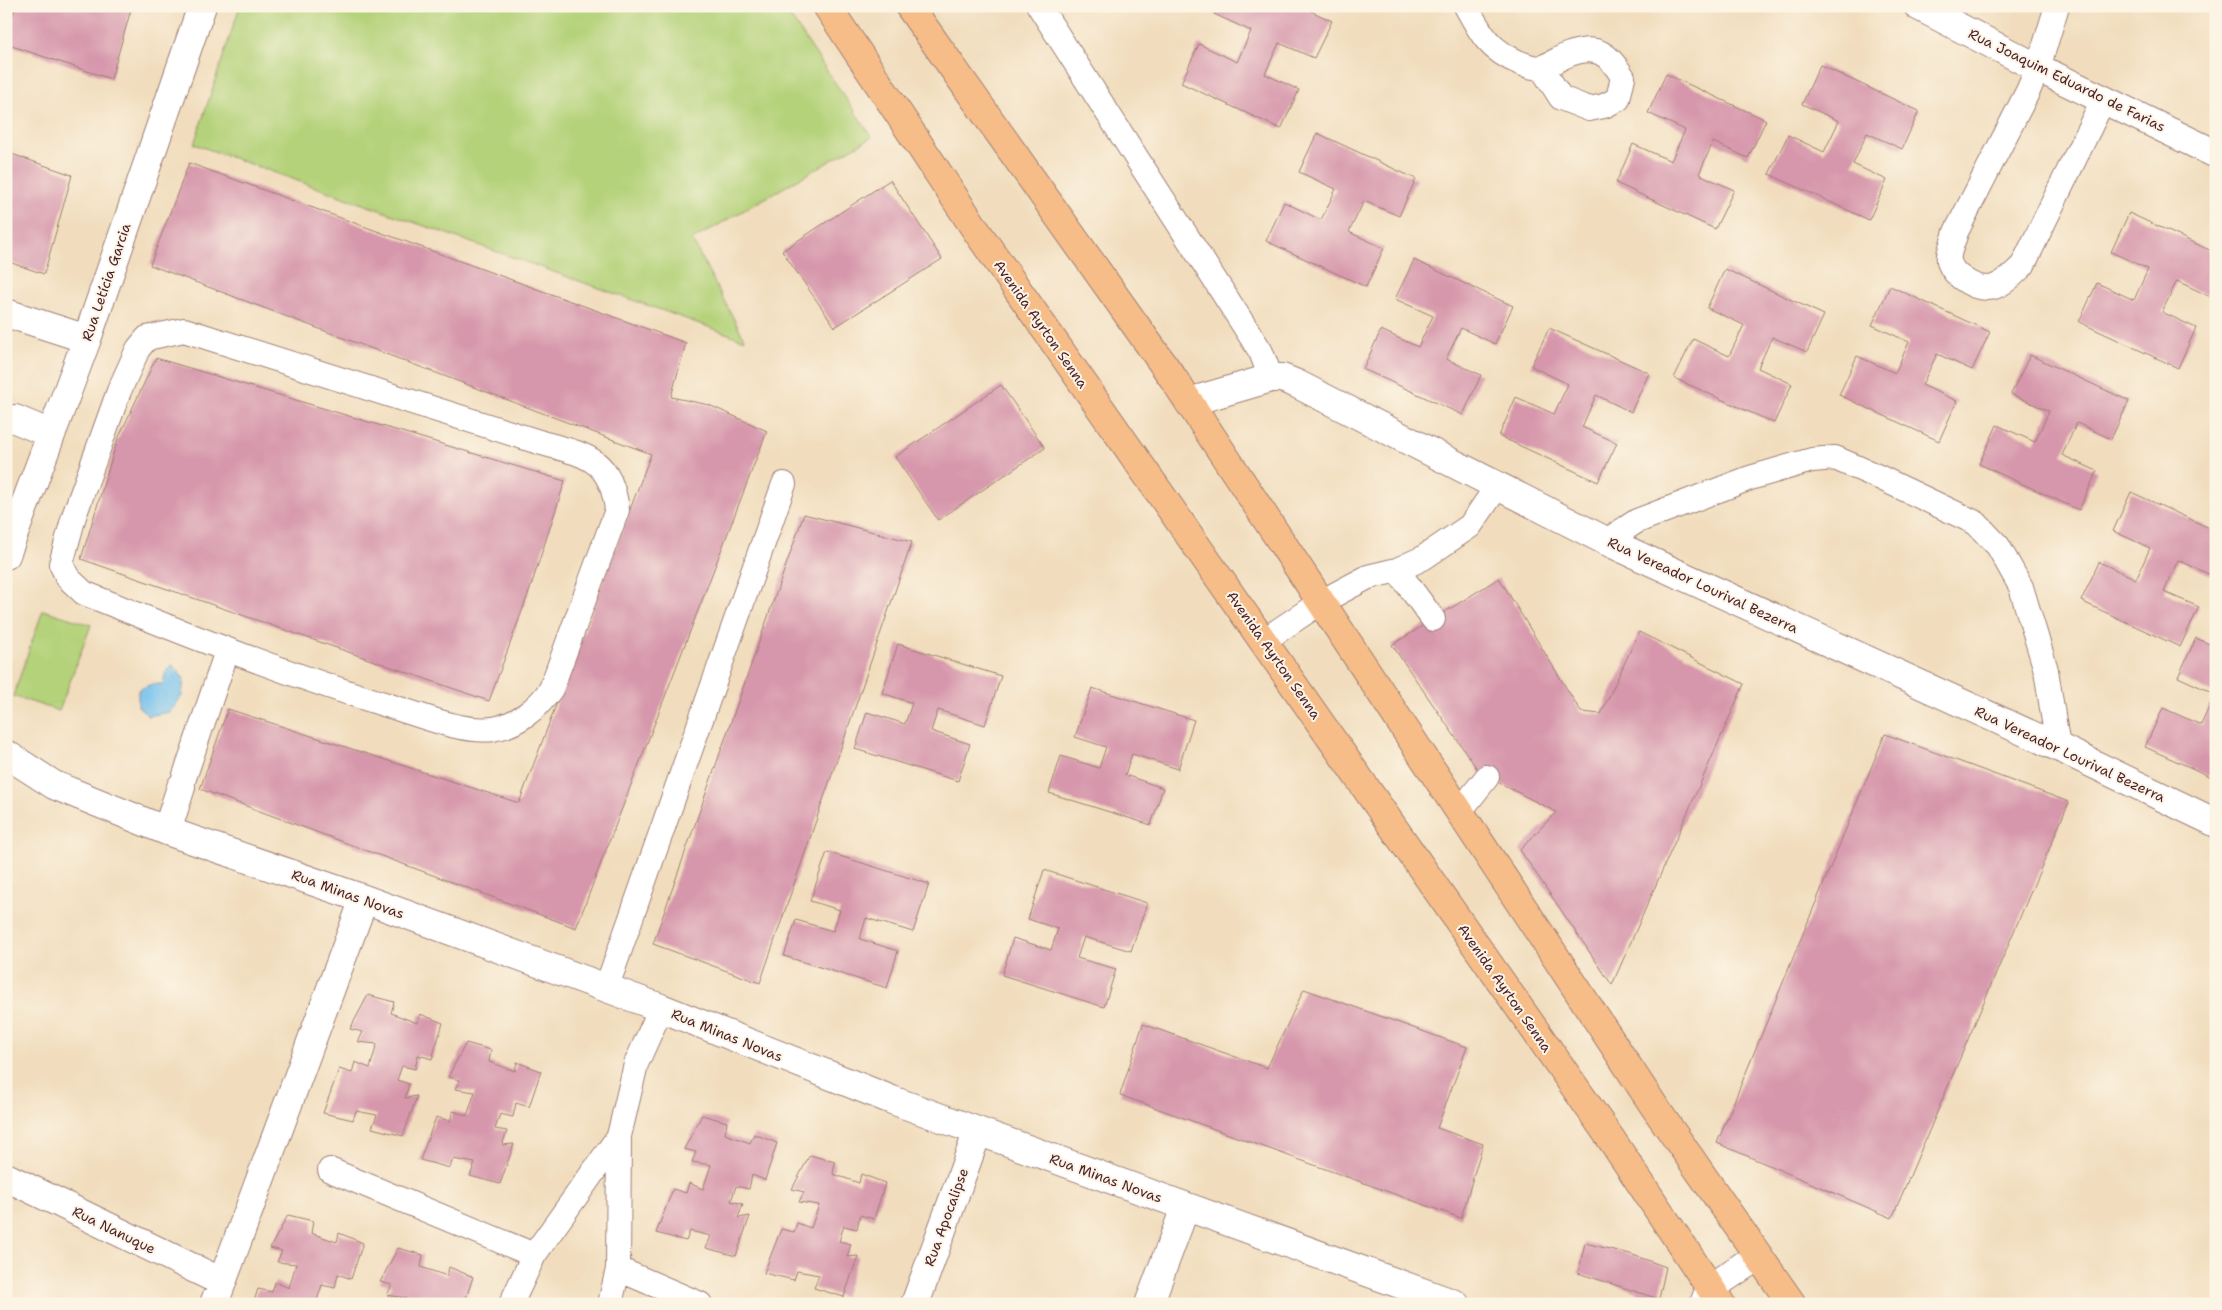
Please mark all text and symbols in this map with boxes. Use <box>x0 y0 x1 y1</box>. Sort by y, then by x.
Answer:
street label: Rua Joaquim Eduardo de Farias <box>1966 24 2168 136</box>
street label: Rua Letícia Garcia <box>77 220 135 343</box>
street label: Avenida Ayrton Senna <box>990 256 1092 392</box>
street label: Rua Vereador Lourival Bezerra <box>1605 533 1801 637</box>
street label: Avenida Ayrton Senna <box>1223 587 1325 723</box>
street label: Rua Vereador Lourival Bezerra <box>1972 702 2168 806</box>
street label: Rua Minas Novas <box>289 865 407 923</box>
street label: Avenida Ayrton Senna <box>1454 920 1556 1056</box>
street label: Rua Minas Novas <box>669 1004 785 1066</box>
street label: Rua Minas Novas <box>1047 1149 1165 1207</box>
street label: Rua Apocalipse <box>920 1165 972 1269</box>
street label: Rua Nanuque <box>69 1202 159 1258</box>

